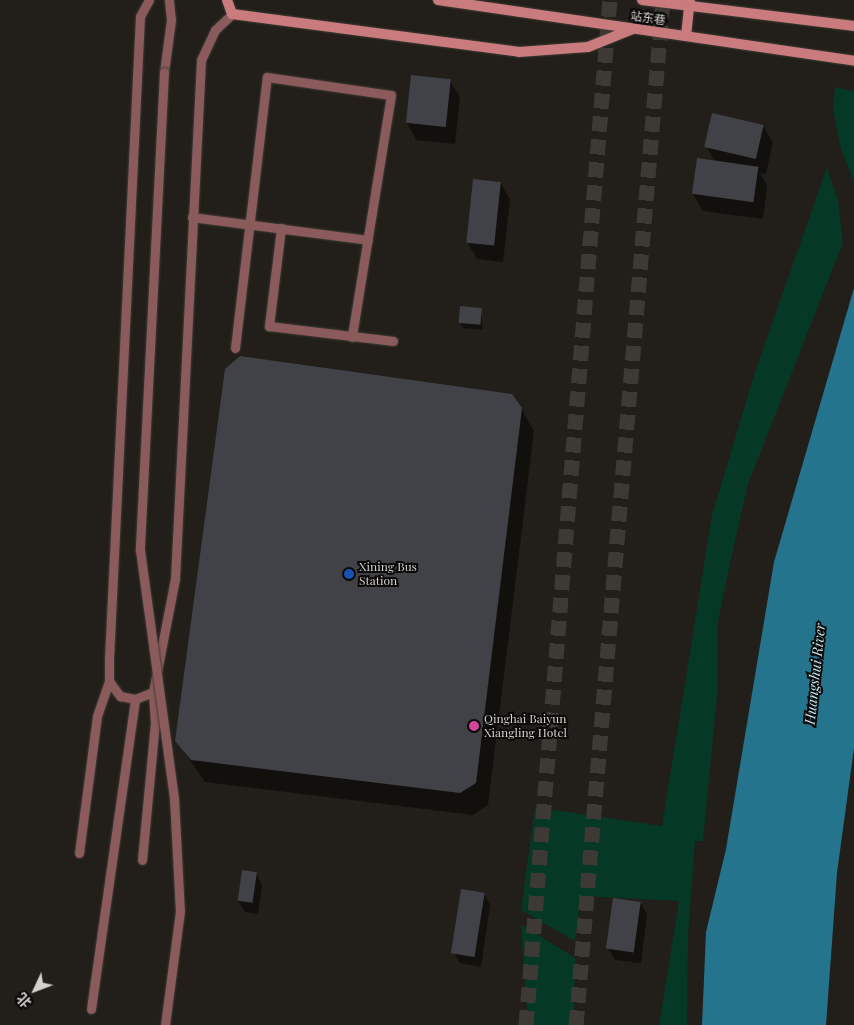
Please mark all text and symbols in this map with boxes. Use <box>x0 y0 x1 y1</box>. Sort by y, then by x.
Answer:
street label: 站东巷 <box>629 8 667 28</box>
place label: Xining Bus Station <box>359 560 417 588</box>
marker: Xining Bus Station <box>343 568 355 580</box>
water label: Huangshui River <box>801 623 829 725</box>
place label: Qinghai Baiyun Xiangling Hotel <box>484 712 567 740</box>
marker: Qinghai Baiyun Xiangling Hotel <box>468 720 480 732</box>
north arrow <box>10 965 60 1015</box>
text: 北 <box>12 989 35 1012</box>

